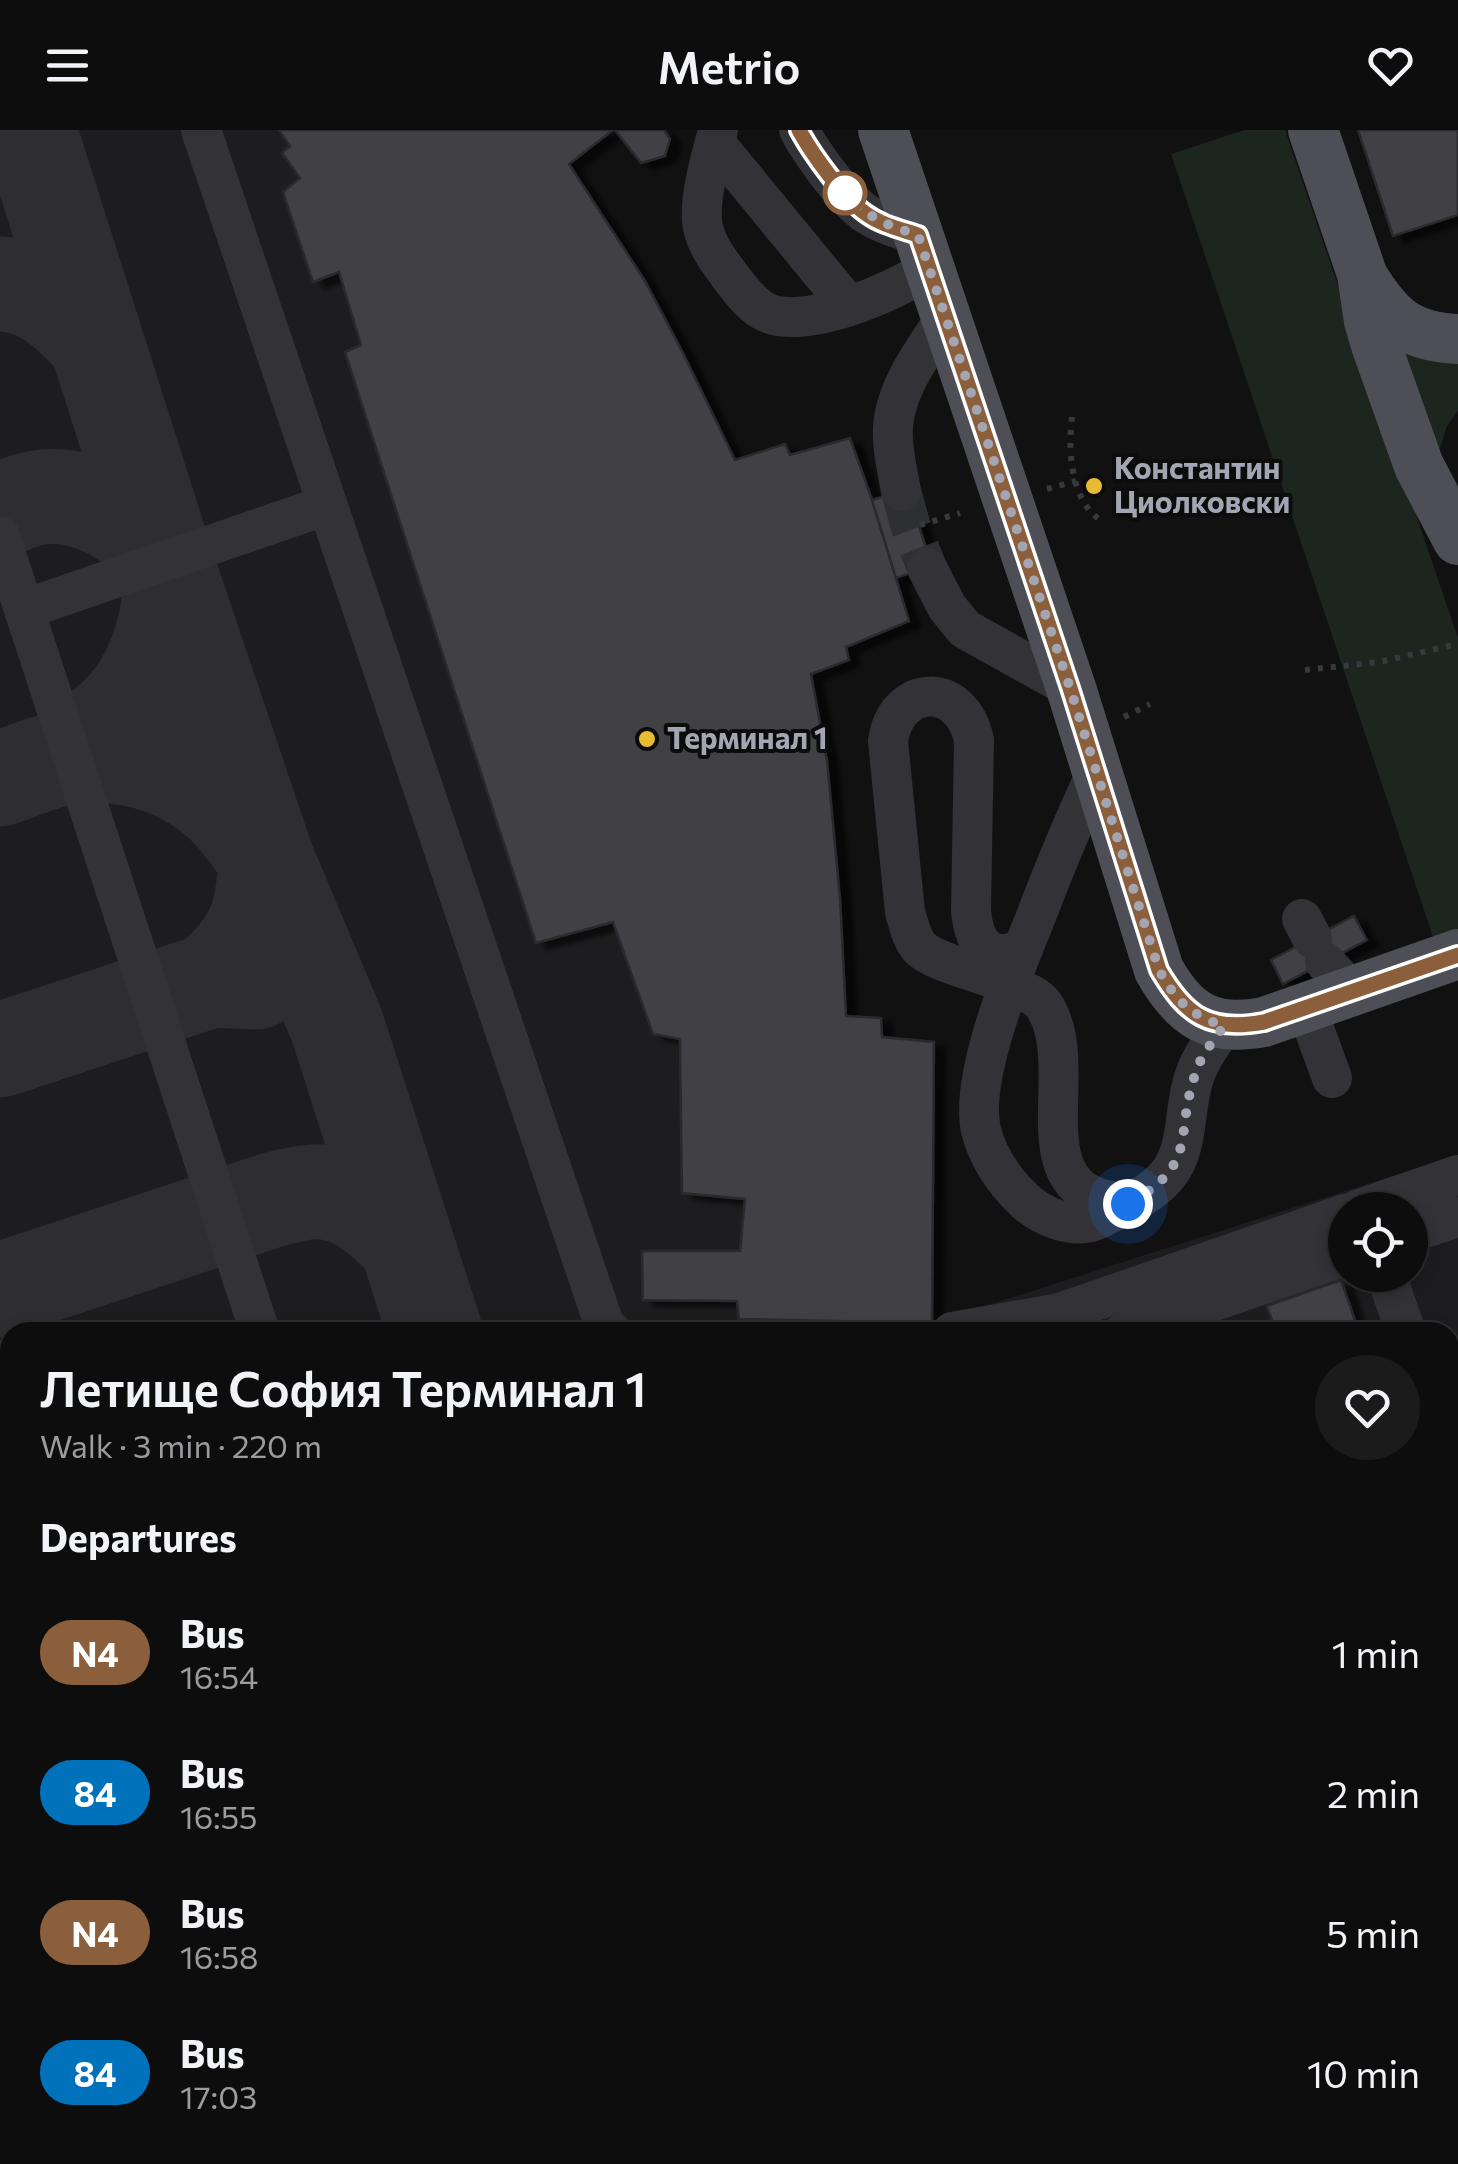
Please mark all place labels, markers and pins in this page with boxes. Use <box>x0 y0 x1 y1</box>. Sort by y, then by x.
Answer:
unlabelled marker <box>824 172 866 214</box>
place label: Константин Циолковски <box>1114 448 1290 519</box>
marker: Константин Циолковски <box>1083 475 1105 497</box>
place label: Терминал 1 <box>667 718 828 755</box>
marker: Терминал 1 <box>636 728 658 750</box>

